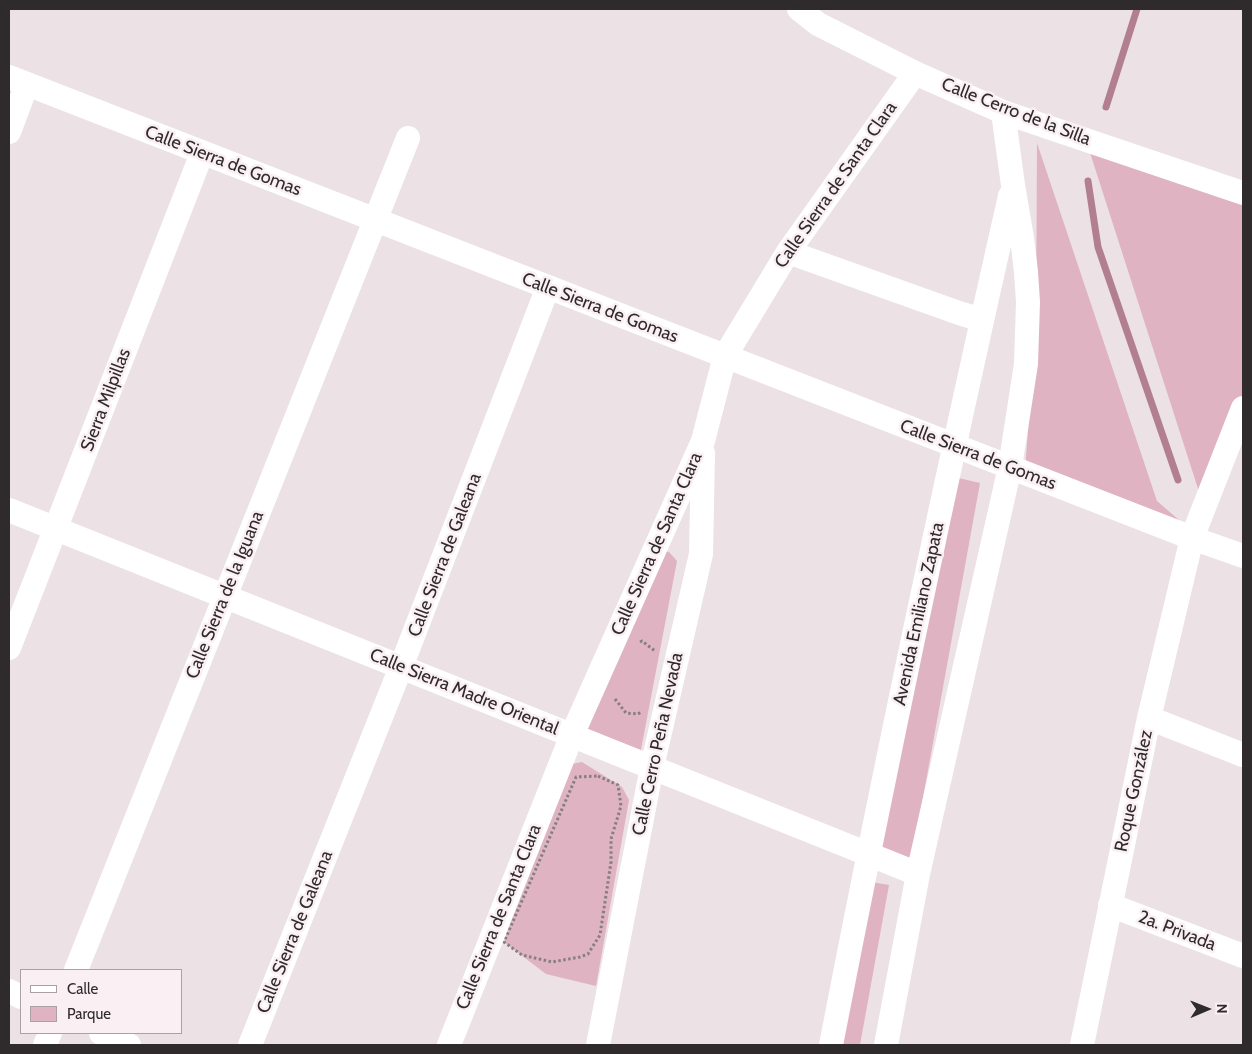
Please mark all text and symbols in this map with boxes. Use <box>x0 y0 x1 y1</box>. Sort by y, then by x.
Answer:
street label: Calle Cerro de la Silla <box>938 74 1094 150</box>
street label: Calle Sierra de Santa Clara <box>770 98 902 272</box>
street label: Calle Sierra de Gomas <box>142 121 304 201</box>
street label: Calle Sierra de Gomas <box>519 268 681 348</box>
street label: Sierra Milpillas <box>77 346 135 454</box>
street label: Calle Sierra de Gomas <box>897 415 1059 495</box>
street label: Calle Sierra de Santa Clara <box>607 449 707 639</box>
street label: Calle Sierra de Galeana <box>404 470 486 640</box>
street label: Calle Sierra de la Iguana <box>181 508 269 682</box>
street label: Avenida Emiliano Zapata <box>889 520 949 708</box>
street label: Calle Sierra Madre Oriental <box>366 644 562 740</box>
street label: Calle Cerro Peña Nevada <box>628 651 688 837</box>
street label: Roque González <box>1111 728 1157 854</box>
street label: Calle Sierra de Santa Clara <box>452 821 546 1013</box>
street label: Calle Sierra de Galeana <box>252 848 338 1016</box>
street label: 2a. Privada <box>1135 906 1219 956</box>
legend <box>20 969 182 1034</box>
text: Calle <box>67 980 98 998</box>
north arrow <box>1182 984 1232 1034</box>
text: N <box>1213 1004 1231 1014</box>
text: Parque <box>67 1005 111 1023</box>

